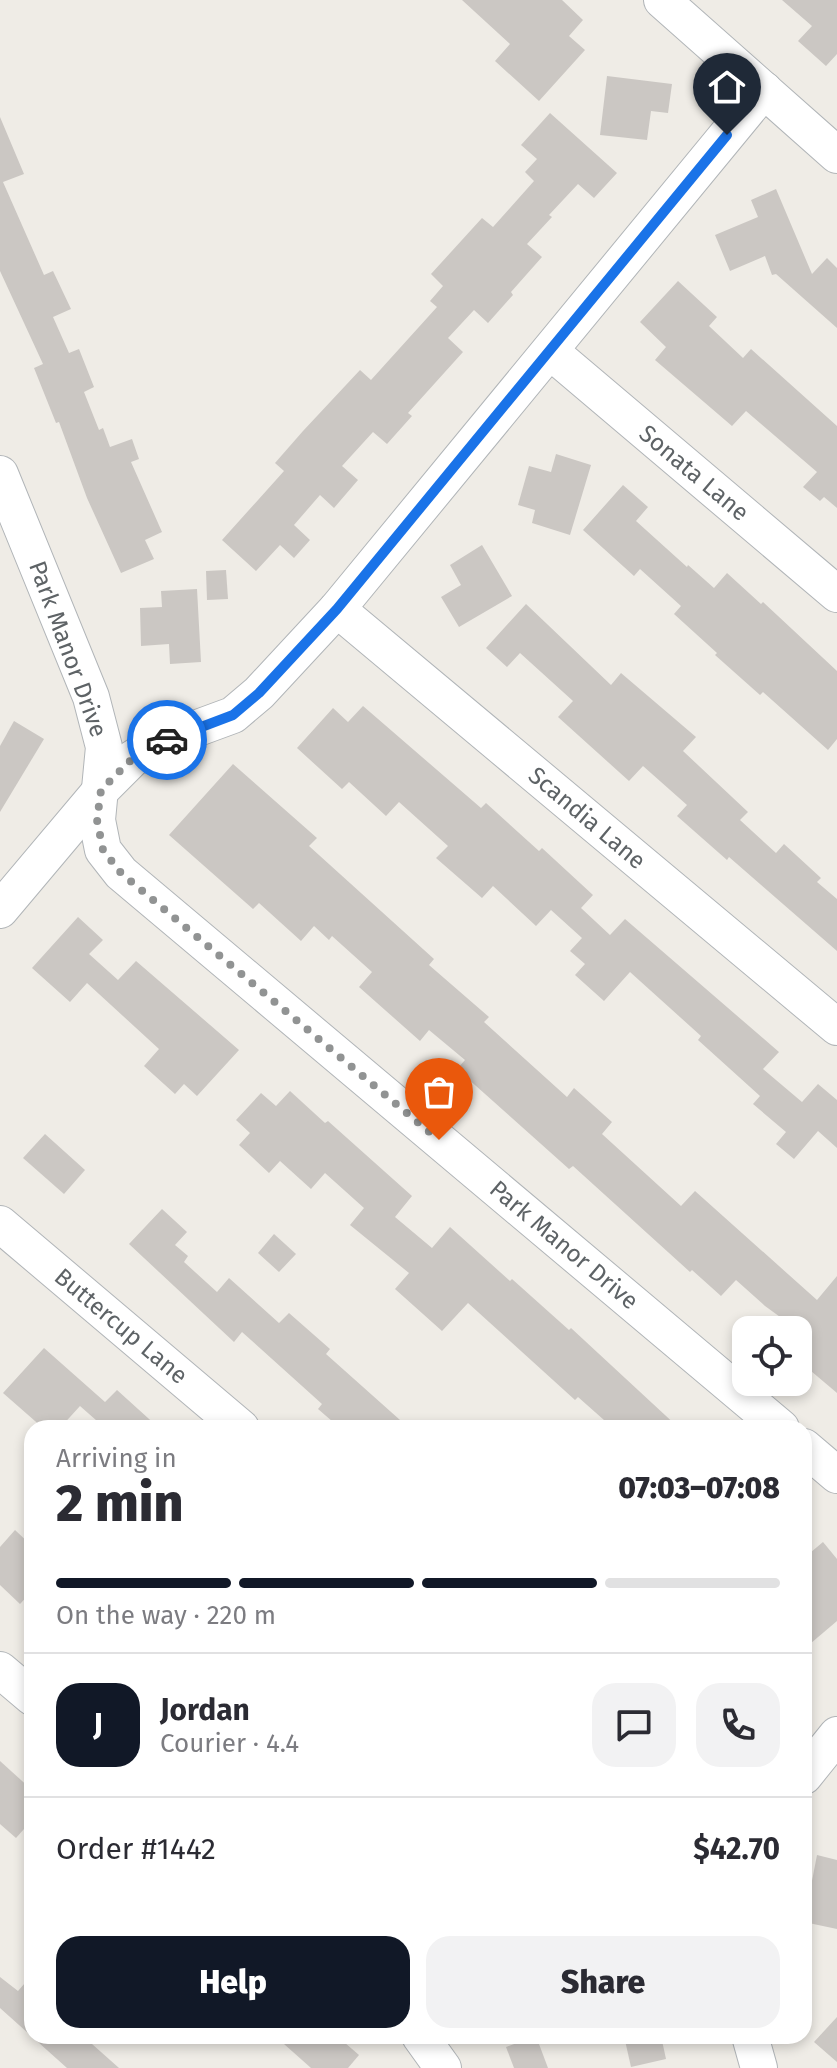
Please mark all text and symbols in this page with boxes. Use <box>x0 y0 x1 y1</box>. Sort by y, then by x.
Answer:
pin <box>693 53 761 135</box>
icon: home <box>705 65 749 109</box>
street label: Sonata Lane <box>634 419 754 527</box>
street label: Park Manor Drive <box>23 557 113 741</box>
courier <box>127 700 207 780</box>
icon: car <box>145 718 189 762</box>
street label: Scandia Lane <box>523 761 651 875</box>
pin <box>405 1058 473 1140</box>
icon: bag <box>417 1070 461 1114</box>
street label: Park Manor Drive <box>484 1175 644 1315</box>
street label: Buttercup Lane <box>49 1262 193 1390</box>
map controls <box>732 1316 812 1396</box>
button: locate <box>732 1316 812 1396</box>
text: Arriving in <box>56 1443 177 1474</box>
text: 07:03–07:08 <box>618 1470 780 1506</box>
text: 2 min <box>56 1472 183 1535</box>
text: On the way · 220 m <box>56 1600 276 1631</box>
button: chat <box>592 1683 676 1767</box>
button: phone <box>696 1683 780 1767</box>
text: Jordan <box>160 1692 250 1728</box>
text: J <box>93 1707 103 1743</box>
text: Courier · 4.4 <box>160 1728 299 1759</box>
text: Order #1442 <box>56 1831 216 1867</box>
text: $42.70 <box>693 1831 780 1867</box>
button: Help <box>56 1936 410 2028</box>
button: Share <box>426 1936 780 2028</box>

